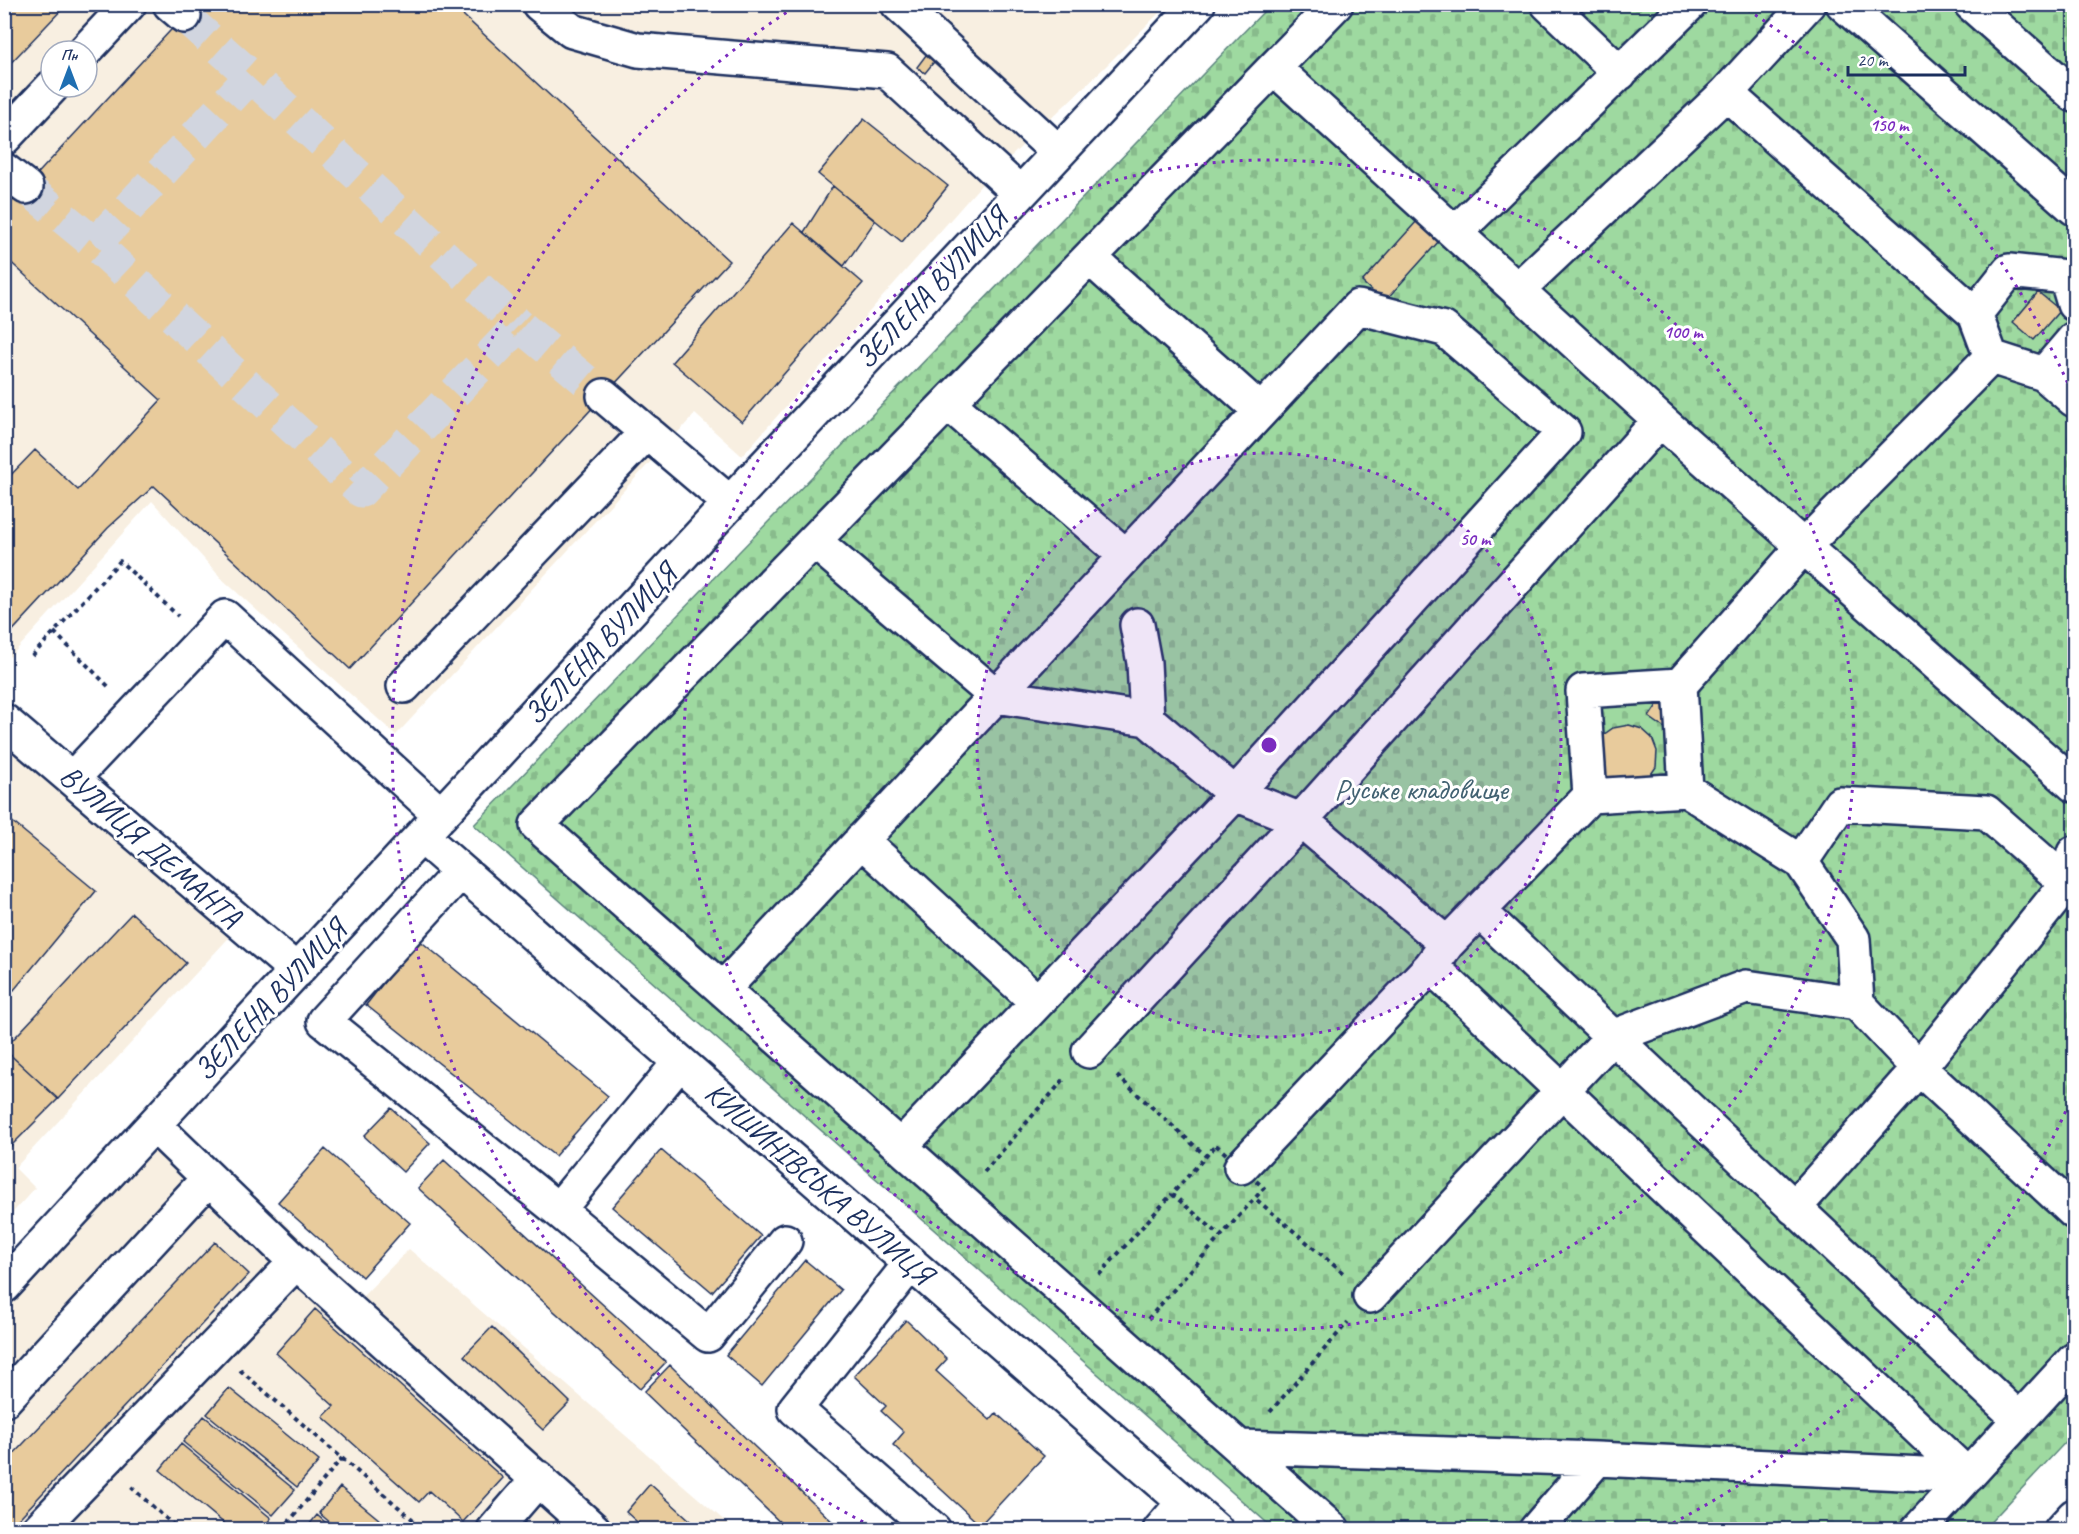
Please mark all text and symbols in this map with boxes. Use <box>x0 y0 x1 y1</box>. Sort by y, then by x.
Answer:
north arrow <box>39 39 99 99</box>
scale bar <box>1848 39 1965 77</box>
text: Пн <box>61 45 78 65</box>
text: 20 m <box>1857 49 1890 71</box>
text: 150 m <box>1870 114 1910 136</box>
street label: ЗЕЛЕНА ВУЛИЦЯ <box>847 196 1018 377</box>
text: 100 m <box>1664 321 1704 343</box>
text: 50 m <box>1460 528 1492 550</box>
street label: ЗЕЛЕНА ВУЛИЦЯ <box>516 552 687 733</box>
centre of rings <box>1259 735 1279 755</box>
street label: ВУЛИЦЯ ДЕМАНТА <box>52 756 251 936</box>
park label: Руське кладовище <box>1334 770 1510 808</box>
street label: ЗЕЛЕНА ВУЛИЦЯ <box>186 908 357 1089</box>
street label: КИШИНІВСЬКА ВУЛИЦЯ <box>697 1074 944 1295</box>

